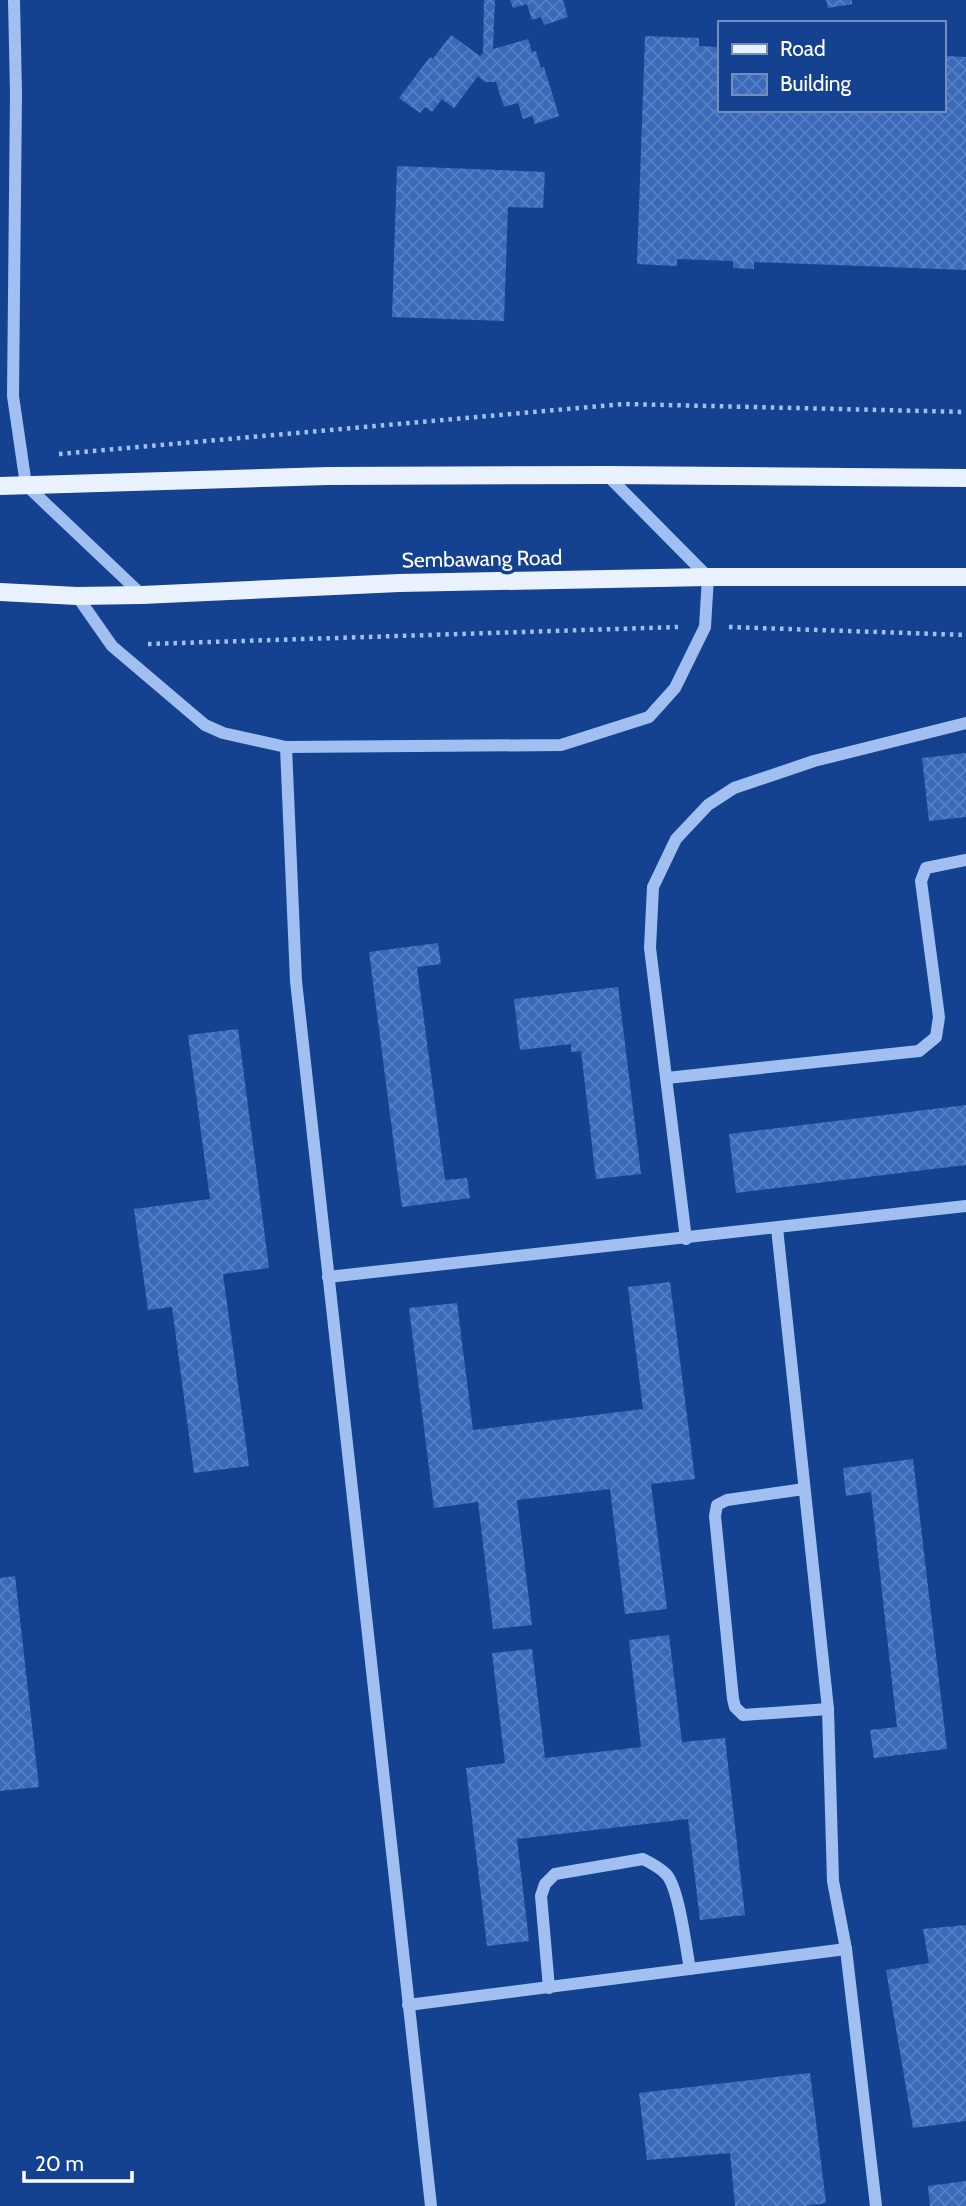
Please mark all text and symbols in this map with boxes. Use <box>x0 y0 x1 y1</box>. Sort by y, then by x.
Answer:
legend <box>718 21 945 112</box>
text: Road <box>780 36 826 61</box>
text: Building <box>780 71 852 96</box>
street label: Sembawang Road <box>401 545 562 572</box>
scale bar <box>24 2140 133 2184</box>
text: 20 m <box>35 2151 84 2176</box>

